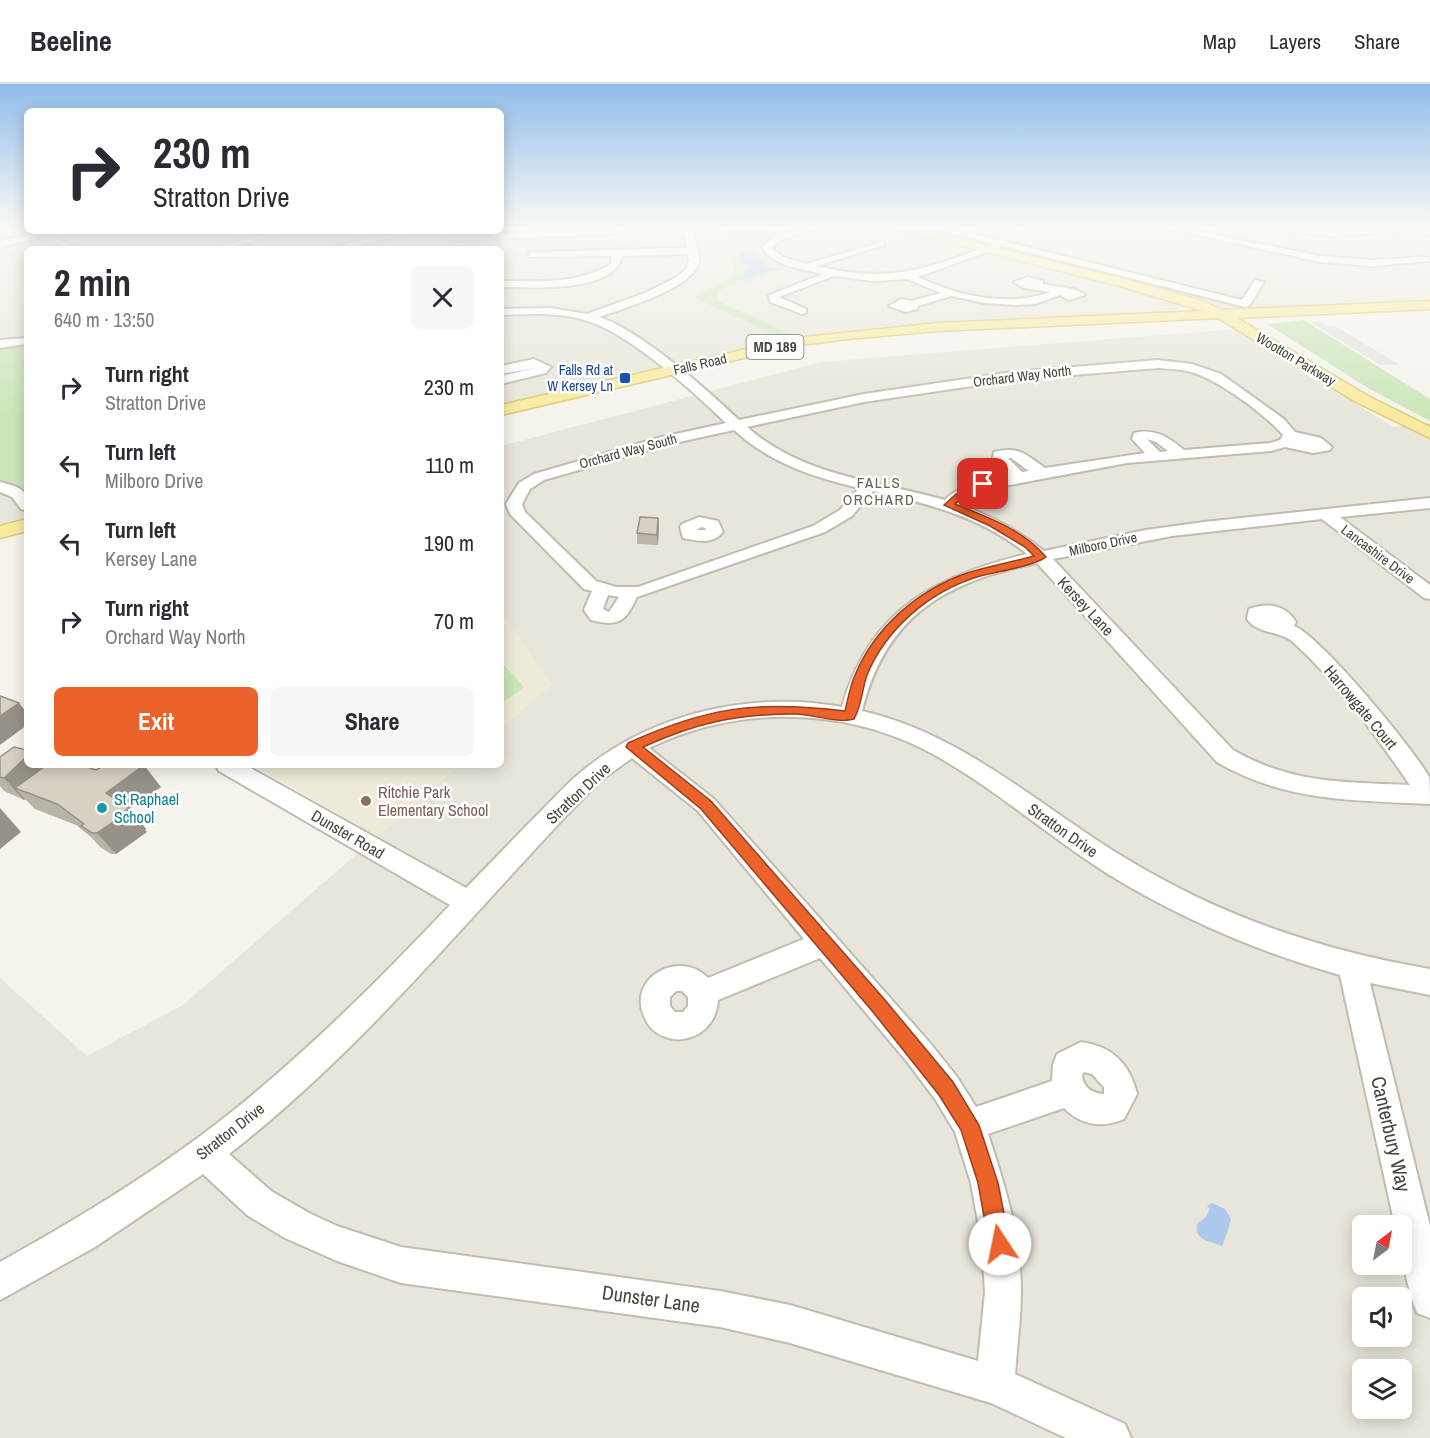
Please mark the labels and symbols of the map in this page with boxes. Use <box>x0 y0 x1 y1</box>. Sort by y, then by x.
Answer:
street label: Wootton Parkway <box>1253 328 1339 390</box>
road number: MD 189 <box>746 335 804 359</box>
street label: Falls Road <box>672 349 728 379</box>
place label: Falls Rd at W Kersey Ln <box>547 361 613 395</box>
street label: Orchard Way North <box>972 361 1072 391</box>
marker: Falls Rd at W Kersey Ln <box>618 371 632 385</box>
street label: Orchard Way South <box>577 429 679 473</box>
pin <box>957 458 1008 509</box>
district label: FALLS ORCHARD <box>843 472 915 510</box>
street label: Lancashire Drive <box>1338 521 1418 587</box>
street label: Milboro Drive <box>1067 528 1139 560</box>
street label: Kersey Lane <box>1053 572 1119 640</box>
street label: Harrowgate Court <box>1319 660 1403 754</box>
street label: Stratton Drive <box>541 757 615 829</box>
place label: Ritchie Park Elementary School <box>378 781 488 821</box>
place label: St Raphael School <box>114 788 179 828</box>
marker: Ritchie Park Elementary School <box>359 794 373 808</box>
street label: Stratton Drive <box>1024 798 1102 862</box>
marker: St Raphael School <box>95 801 109 815</box>
street label: Dunster Road <box>307 804 389 864</box>
street label: Canterbury Way <box>1365 1073 1418 1195</box>
street label: Stratton Drive <box>191 1097 269 1165</box>
position arrow <box>968 1212 1032 1276</box>
north arrow <box>1352 1215 1412 1275</box>
street label: Dunster Lane <box>600 1278 702 1319</box>

